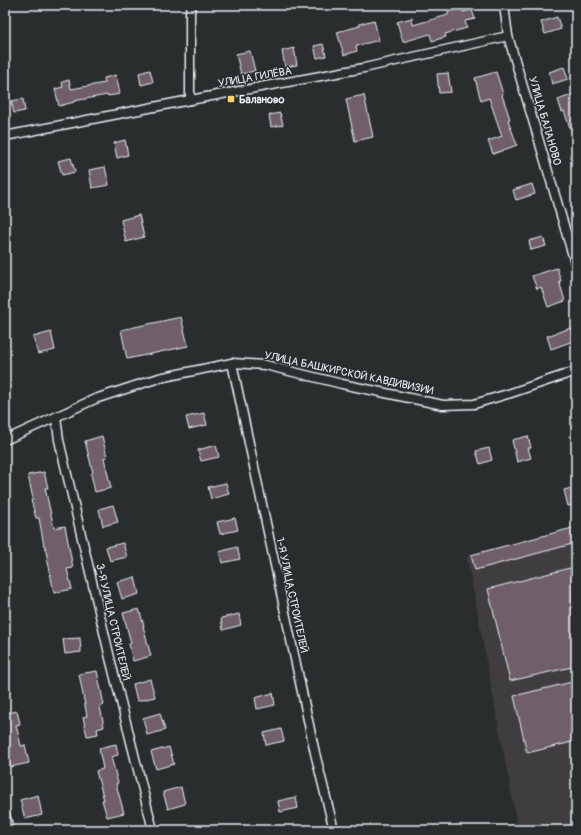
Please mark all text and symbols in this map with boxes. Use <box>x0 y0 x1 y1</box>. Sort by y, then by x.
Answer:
street label: УЛИЦА ГИЛЁВА <box>217 64 293 90</box>
street label: УЛИЦА БАЛАНОВО <box>526 75 564 167</box>
place label: Баланово <box>239 93 284 106</box>
marker: Баланово <box>226 94 236 104</box>
street label: УЛИЦА БАШКИРСКОЙ КАВДИВИЗИИ <box>263 349 435 397</box>
street label: 1-Я УЛИЦА СТРОИТЕЛЕЙ <box>273 536 311 654</box>
street label: 3-Я УЛИЦА СТРОИТЕЛЕЙ <box>93 562 133 682</box>

